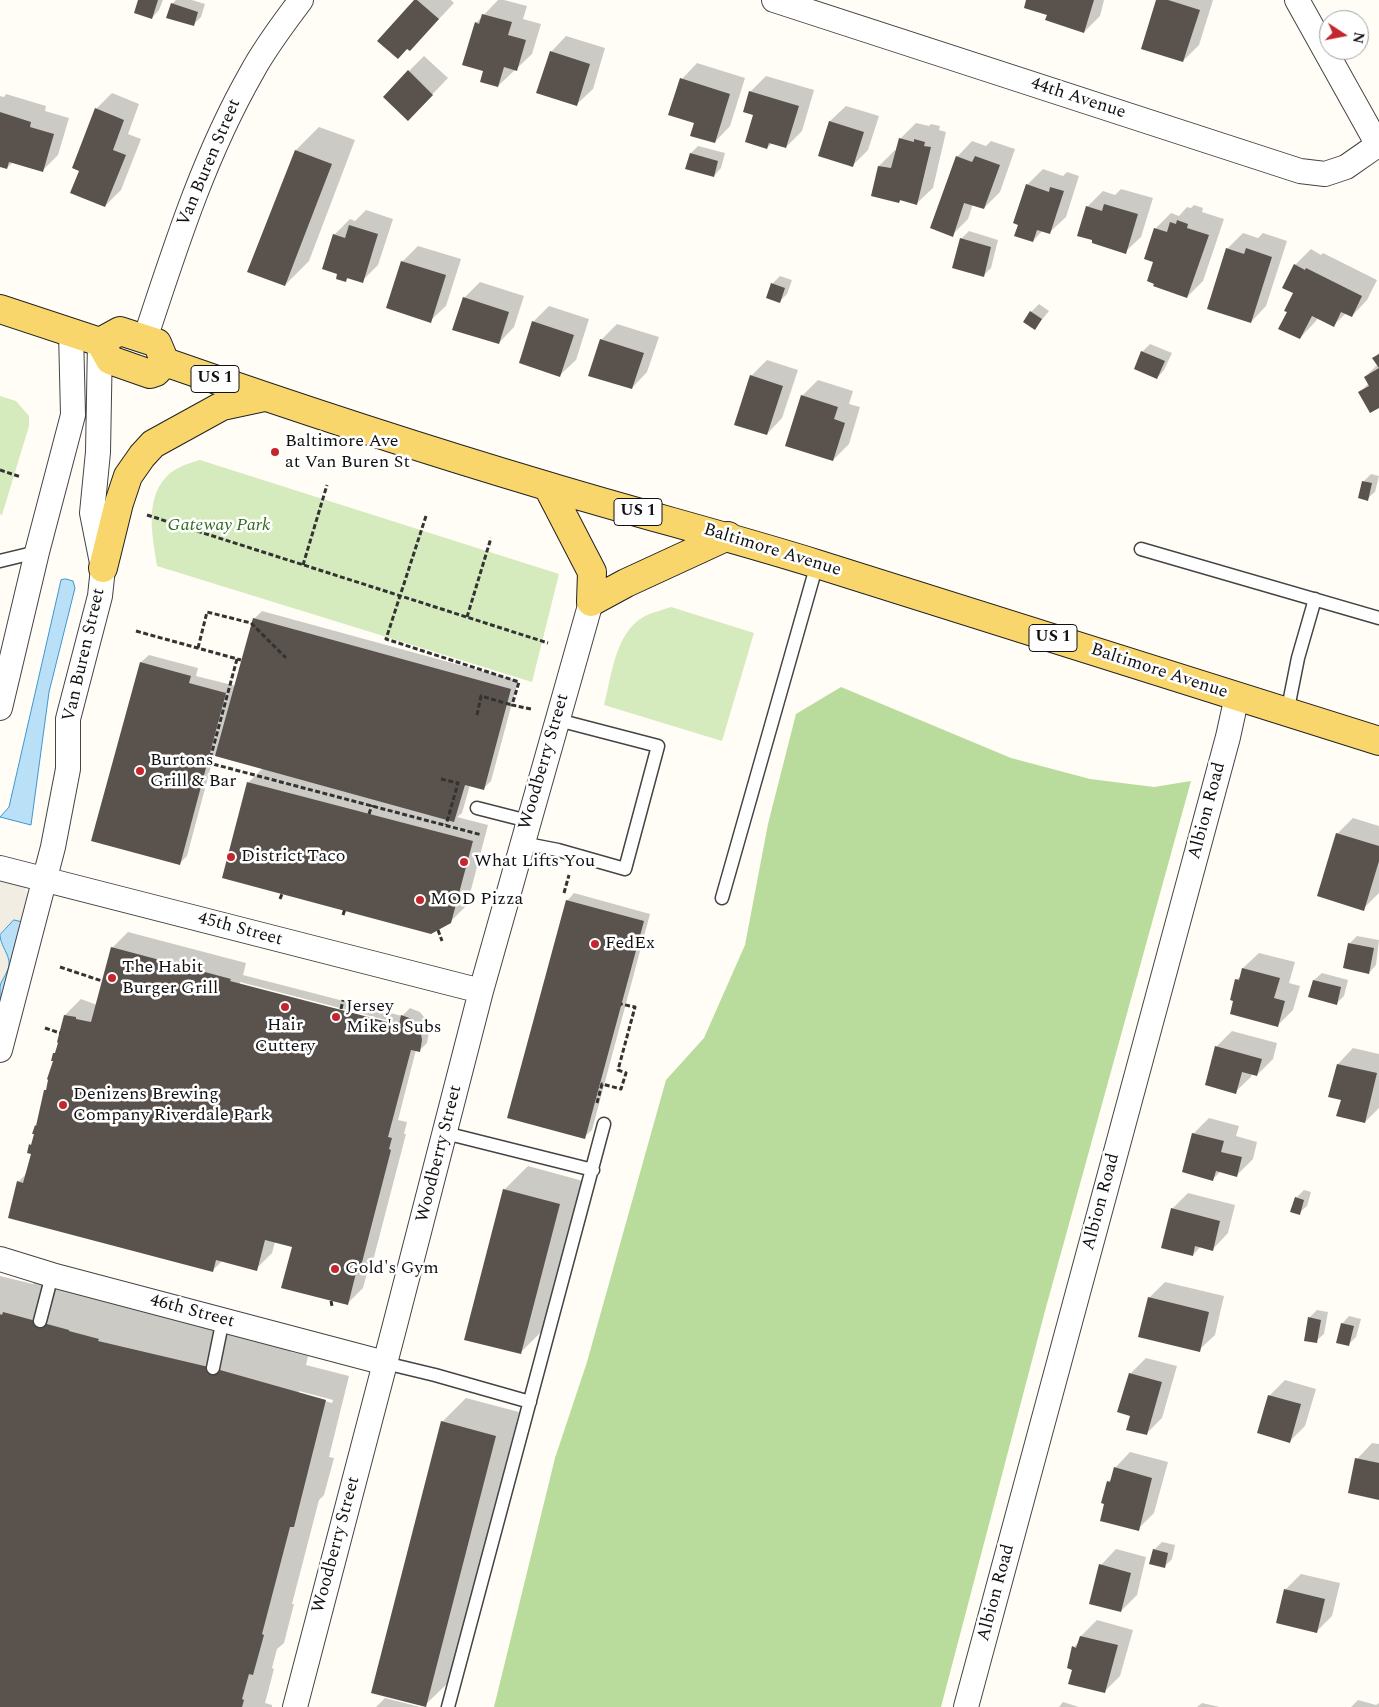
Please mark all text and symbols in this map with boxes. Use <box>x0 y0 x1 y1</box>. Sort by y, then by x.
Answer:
north arrow <box>1319 10 1369 60</box>
text: N <box>1347 30 1370 45</box>
street label: 44th Avenue <box>1028 73 1128 125</box>
street label: Van Buren Street <box>173 96 247 230</box>
road number: US 1 <box>191 366 239 392</box>
place label: Baltimore Ave at Van Buren St <box>285 431 410 474</box>
marker: Baltimore Ave at Van Buren St <box>269 446 281 458</box>
road number: US 1 <box>614 498 662 526</box>
park label: Gateway Park <box>168 515 270 537</box>
street label: Baltimore Avenue <box>701 520 843 582</box>
street label: Van Buren Street <box>59 586 111 724</box>
road number: US 1 <box>1029 624 1077 651</box>
street label: Baltimore Avenue <box>1088 640 1230 704</box>
street label: Woodberry Street <box>515 691 575 833</box>
place label: Burtons Grill & Bar <box>150 750 236 792</box>
street label: Albion Road <box>1185 760 1231 862</box>
marker: Burtons Grill & Bar <box>134 765 146 777</box>
place label: District Taco <box>241 846 346 868</box>
marker: District Taco <box>225 851 237 863</box>
place label: What Lifts You <box>474 851 595 873</box>
marker: What Lifts You <box>458 856 470 868</box>
place label: MOD Pizza <box>430 889 523 911</box>
marker: MOD Pizza <box>414 894 426 906</box>
street label: 45th Street <box>195 908 285 952</box>
place label: FedEx <box>605 933 655 955</box>
marker: FedEx <box>589 938 601 950</box>
place label: The Habit Burger Grill <box>122 957 218 1000</box>
marker: The Habit Burger Grill <box>106 972 118 984</box>
place label: Jersey Mike's Subs <box>346 996 442 1038</box>
marker: Hair Cuttery <box>279 1001 291 1013</box>
marker: Jersey Mike's Subs <box>330 1011 342 1023</box>
place label: Hair Cuttery <box>255 1015 315 1058</box>
street label: Woodberry Street <box>413 1083 467 1225</box>
place label: Denizens Brewing Company Riverdale Park <box>73 1084 270 1126</box>
marker: Denizens Brewing Company Riverdale Park <box>57 1099 69 1111</box>
street label: Albion Road <box>1079 1151 1125 1253</box>
place label: Gold's Gym <box>345 1258 439 1280</box>
marker: Gold's Gym <box>329 1263 341 1275</box>
street label: 46th Street <box>147 1290 237 1334</box>
street label: Woodberry Street <box>308 1474 366 1616</box>
street label: Albion Road <box>974 1542 1020 1644</box>

